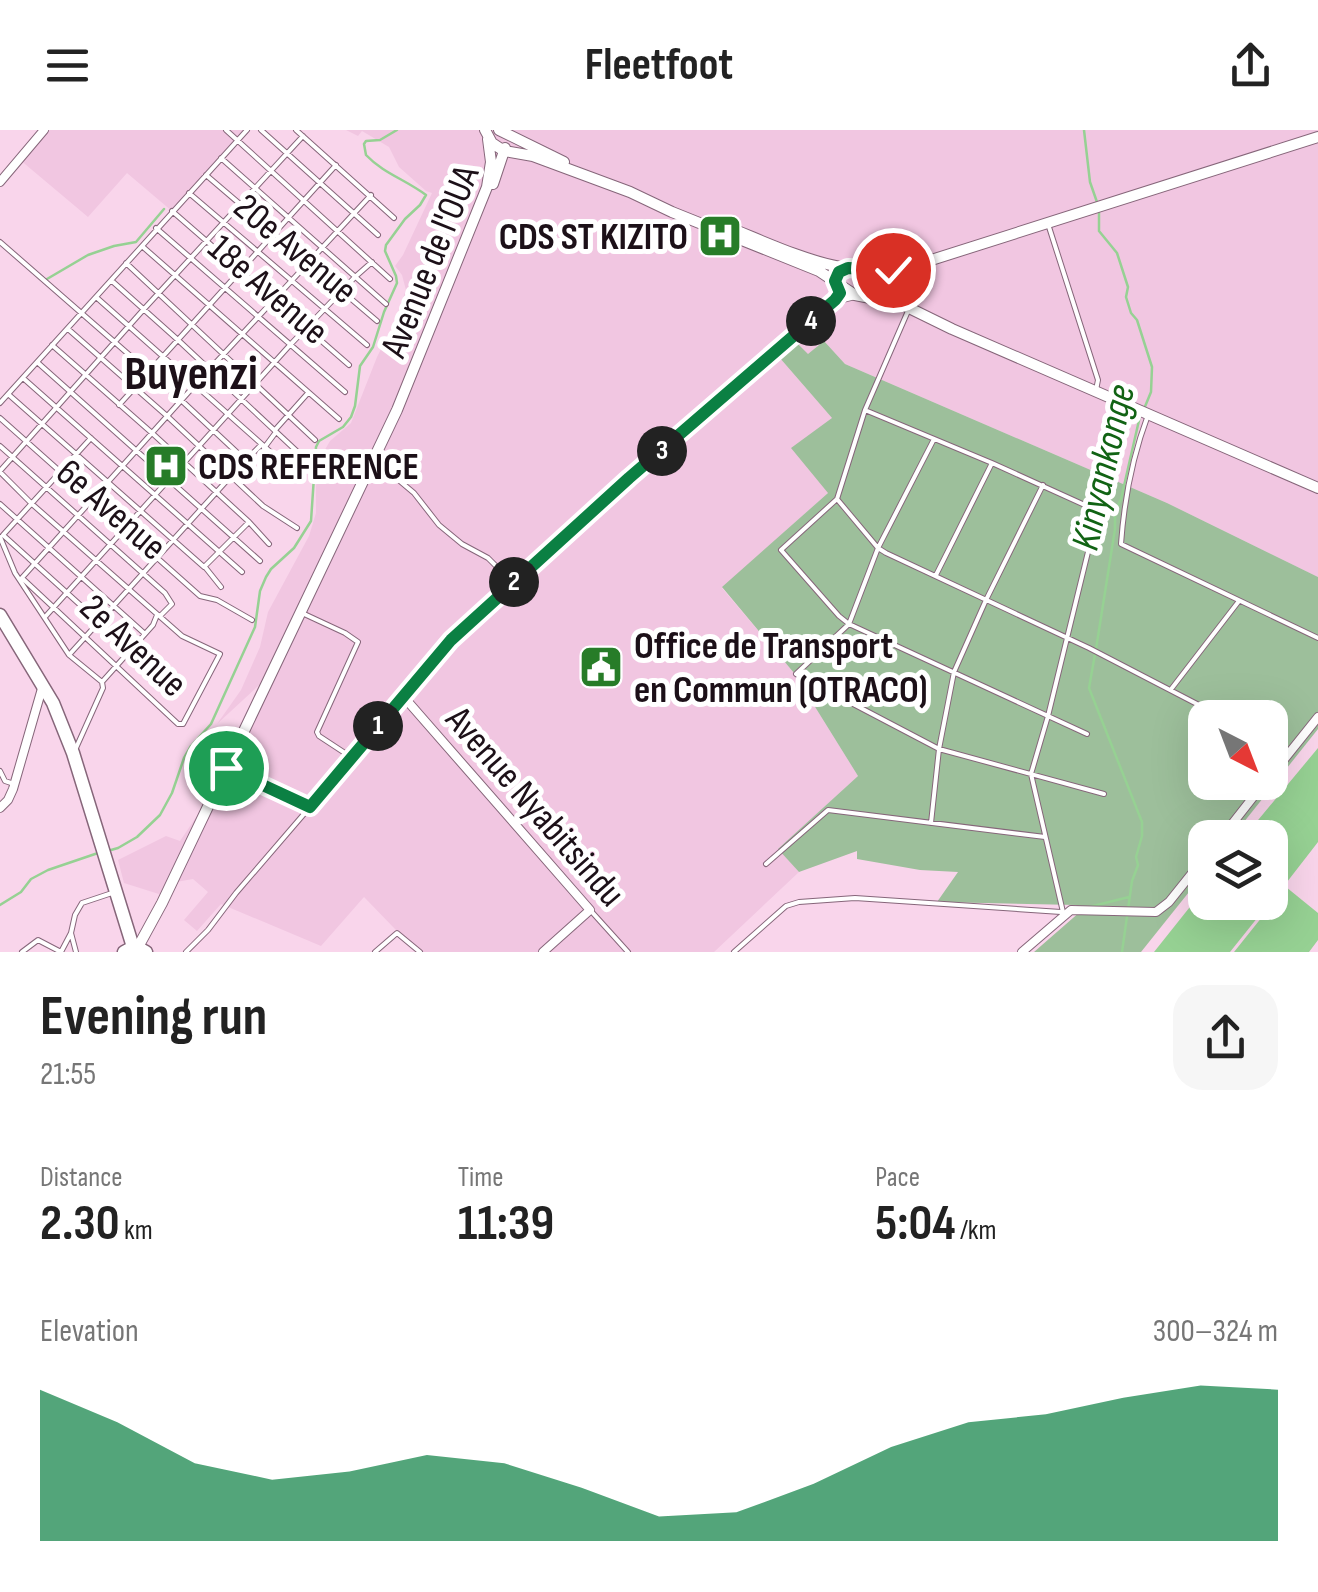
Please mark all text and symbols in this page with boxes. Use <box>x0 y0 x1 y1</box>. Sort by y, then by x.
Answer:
icon: menu <box>40 38 95 93</box>
text: Fleetfoot <box>585 38 733 93</box>
icon: share <box>1223 38 1278 93</box>
street label: Avenue de l'OUA <box>371 158 489 365</box>
street label: 20e Avenue <box>224 185 366 314</box>
hospital icon: CDS ST KIZITO <box>697 213 743 259</box>
place label: CDS ST KIZITO <box>499 215 688 260</box>
street label: 18e Avenue <box>199 226 337 354</box>
pin <box>851 228 936 313</box>
icon: check <box>866 243 921 298</box>
pin: 4 <box>786 296 836 346</box>
text: 4 <box>804 304 818 337</box>
district label: Buyenzi <box>124 346 258 403</box>
water label: Kinyankonge <box>1062 380 1146 555</box>
pin: 3 <box>637 426 687 476</box>
text: 3 <box>656 434 668 467</box>
hospital icon: CDS REFERENCE <box>143 443 189 489</box>
place label: CDS REFERENCE <box>198 445 419 490</box>
street label: 6e Avenue <box>47 450 175 570</box>
pin: 2 <box>489 557 539 607</box>
text: 2 <box>508 565 520 598</box>
street label: 2e Avenue <box>70 585 196 707</box>
place label: Office de Transport en Commun (OTRACO) <box>634 624 928 713</box>
public building icon: Office de Transport en Commun (OTRACO) <box>578 644 624 690</box>
street label: Avenue Nyabitsindu <box>435 697 634 916</box>
north arrow <box>1188 700 1288 800</box>
map controls <box>1188 700 1288 920</box>
pin: 1 <box>353 701 403 751</box>
text: 1 <box>373 709 383 742</box>
pin <box>184 726 269 811</box>
icon: arrive <box>199 741 254 796</box>
button: layers <box>1188 820 1288 920</box>
text: Evening run <box>40 984 267 1051</box>
button: share <box>1173 985 1278 1090</box>
text: 21:55 <box>40 1055 96 1094</box>
text: Distance <box>40 1161 123 1194</box>
text: Time <box>458 1161 503 1194</box>
text: Pace <box>875 1161 920 1194</box>
text: 2.30 <box>40 1194 120 1254</box>
text: 11:39 <box>458 1194 554 1254</box>
text: 5:04 <box>875 1194 956 1254</box>
text: km <box>120 1214 153 1247</box>
text: /km <box>956 1214 996 1247</box>
text: Elevation <box>40 1312 139 1351</box>
text: 300–324 m <box>1153 1312 1278 1351</box>

